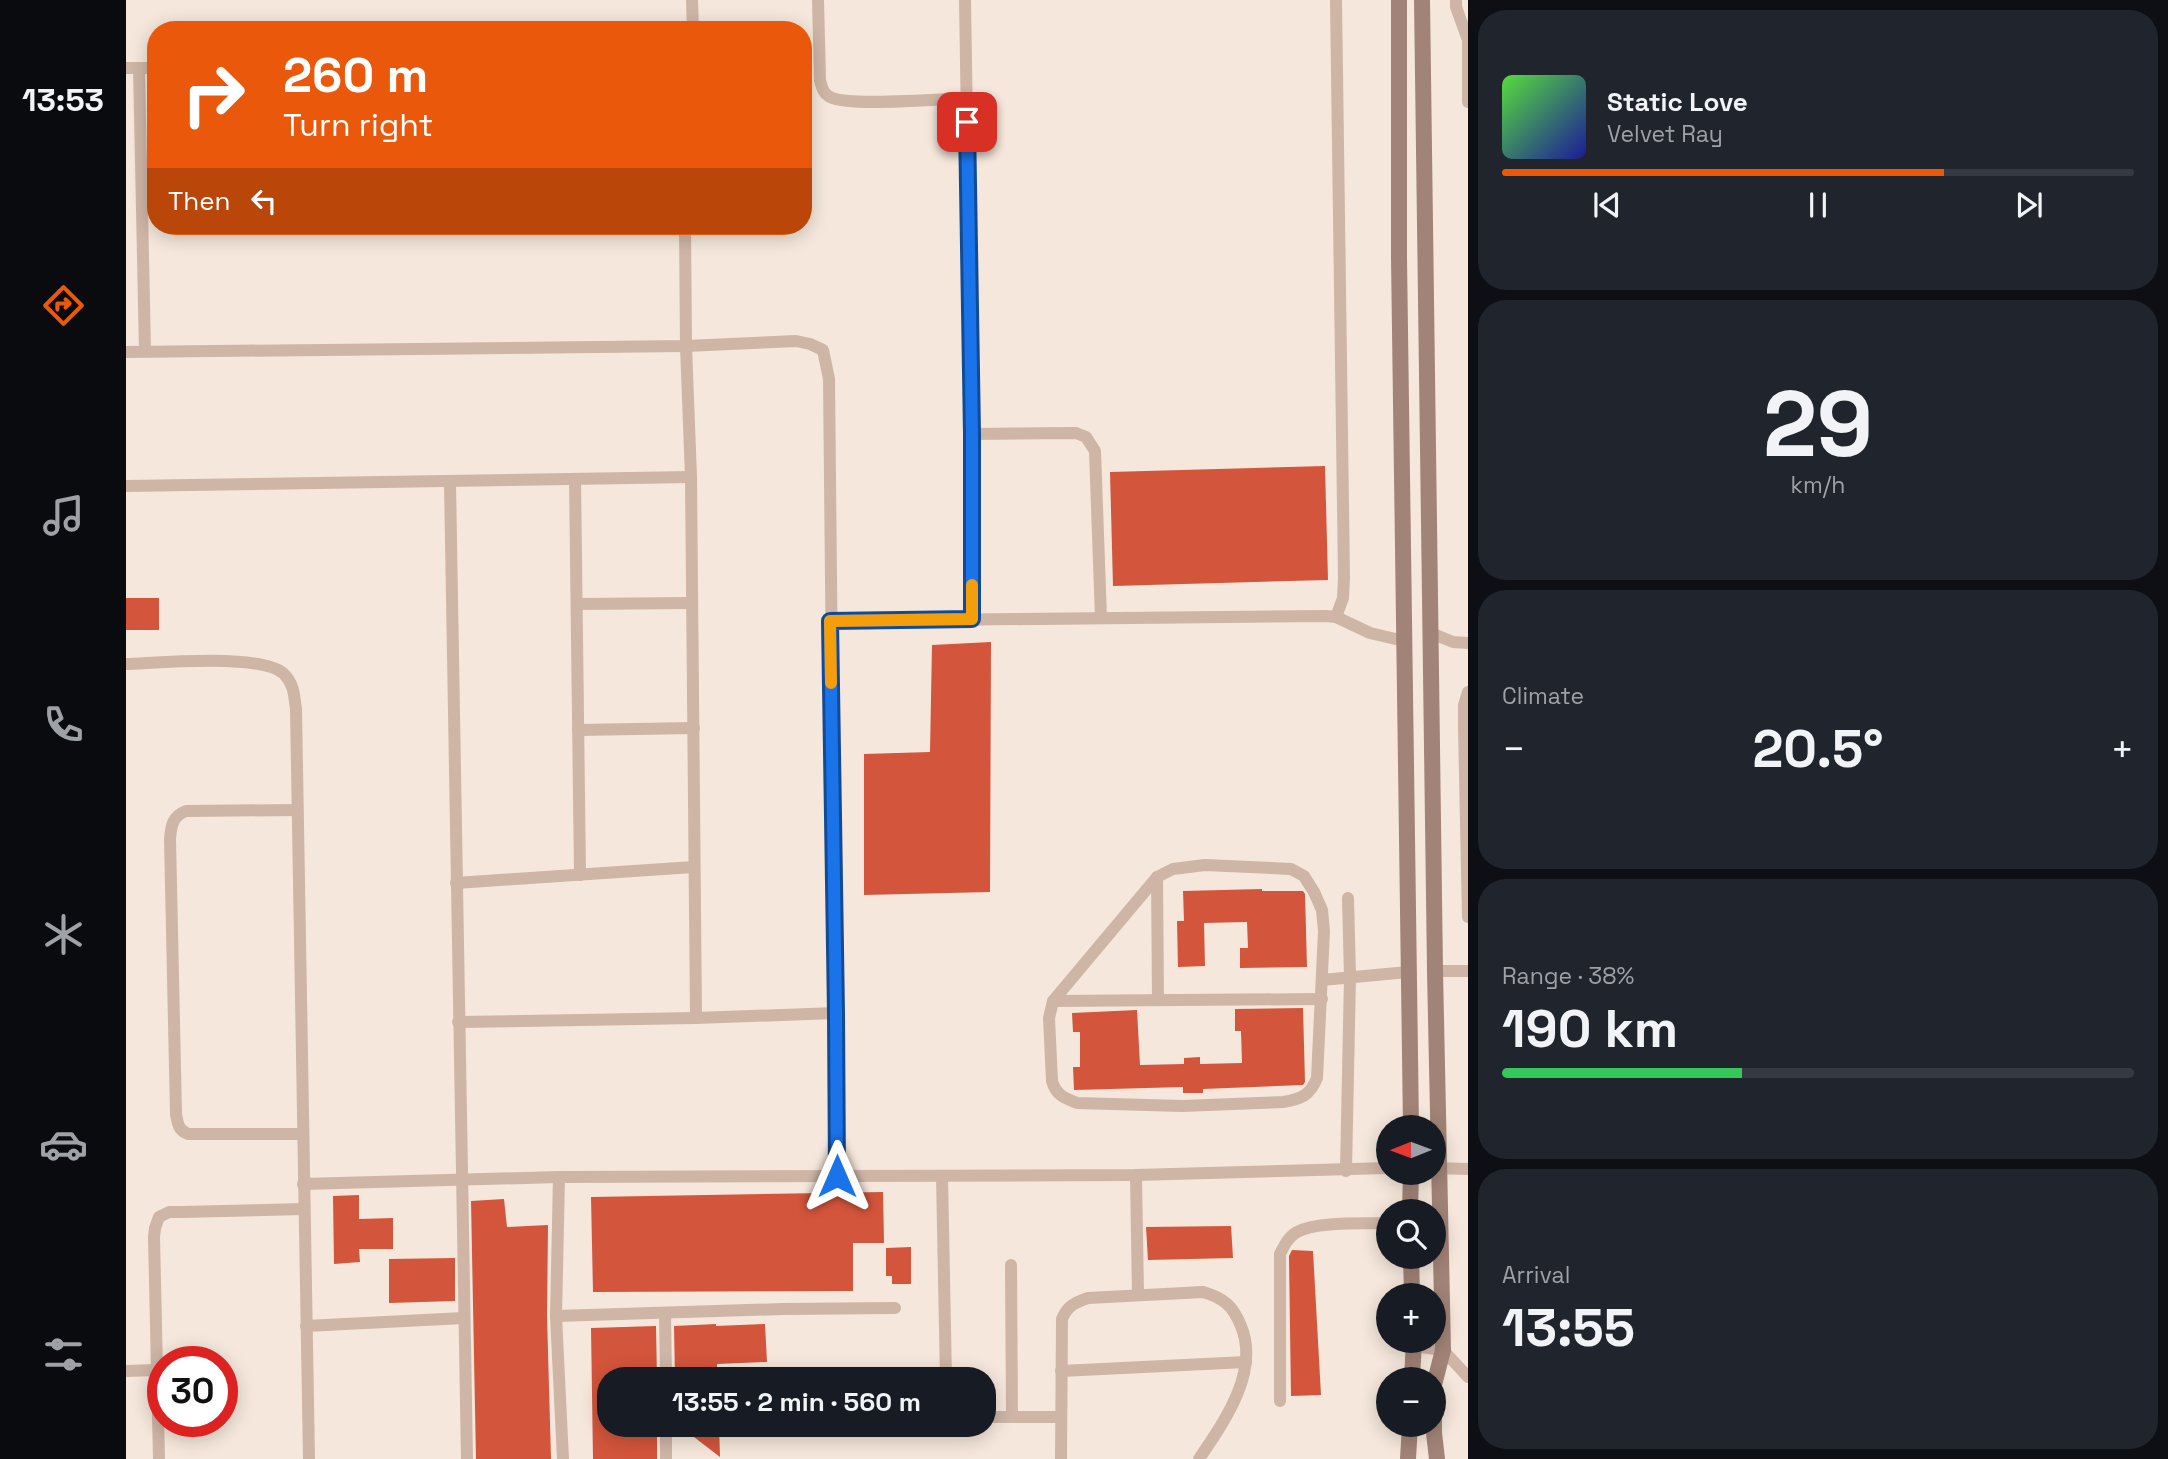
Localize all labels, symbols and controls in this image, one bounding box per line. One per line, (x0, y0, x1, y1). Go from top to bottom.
text: 260 m (283, 44, 428, 106)
icon: right (168, 49, 259, 140)
text: 13:53 (22, 80, 104, 120)
text: Static Love (1607, 85, 1748, 119)
pin (937, 92, 997, 152)
icon: arrive (948, 103, 986, 141)
text: Turn right (283, 105, 433, 145)
text: Velvet Ray (1607, 119, 1723, 149)
icon: left (245, 182, 283, 220)
text: Then (168, 184, 231, 218)
icon: previous (1588, 186, 1626, 224)
icon: pause (1799, 186, 1837, 224)
icon: next (2010, 186, 2048, 224)
icon: directions (39, 281, 88, 330)
text: 29 (1763, 366, 1873, 483)
text: km/h (1791, 470, 1845, 500)
icon: music (39, 491, 88, 540)
text: Climate (1502, 681, 1584, 711)
icon: phone (39, 700, 88, 749)
text: 20.5° (1752, 716, 1884, 782)
text: − (1502, 725, 1526, 773)
text: + (2110, 725, 2134, 773)
icon: climate (39, 910, 88, 959)
text: Range · 38% (1502, 961, 1634, 991)
text: 190 km (1502, 996, 1678, 1062)
north arrow (1376, 1115, 1446, 1185)
map controls (1376, 1115, 1446, 1437)
icon: car (39, 1120, 88, 1169)
position arrow (800, 1139, 874, 1213)
button: search (1376, 1199, 1446, 1269)
text: Arrival (1502, 1260, 1570, 1290)
button: + (1376, 1283, 1446, 1353)
text: 13:55 (1502, 1295, 1635, 1361)
icon: filters (39, 1330, 88, 1379)
speed limit sign: 30 (147, 1346, 238, 1437)
button: − (1376, 1367, 1446, 1437)
text: 13:55 · 2 min · 560 m (672, 1385, 921, 1419)

